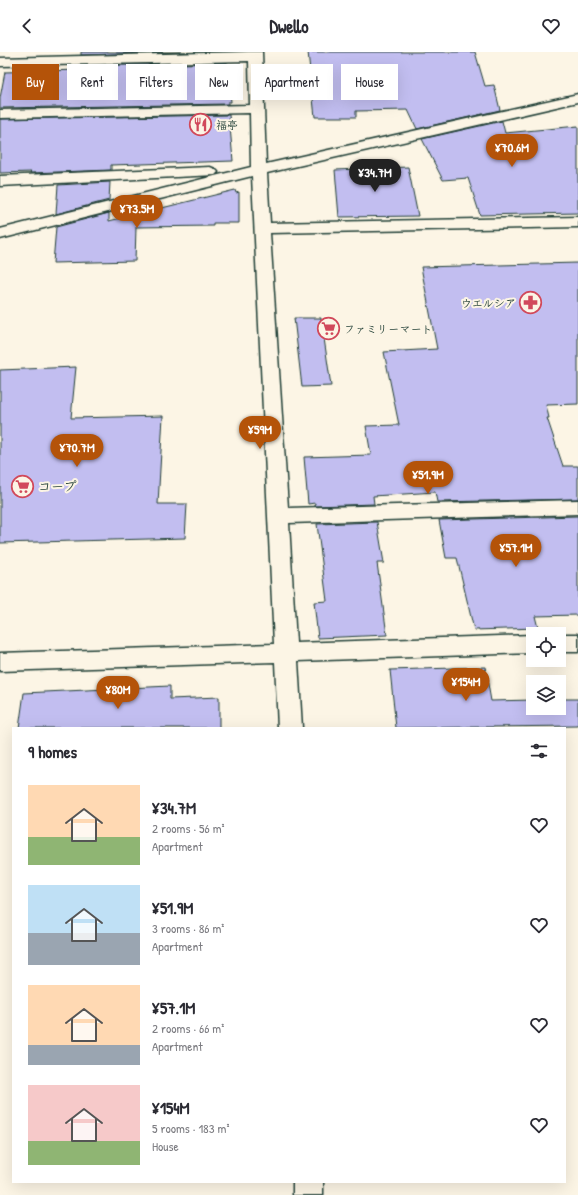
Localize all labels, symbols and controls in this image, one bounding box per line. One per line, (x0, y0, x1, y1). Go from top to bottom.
text: Dwello (269, 14, 309, 39)
icon: back (16, 15, 38, 37)
icon: heart (540, 15, 562, 37)
chip: Buy (12, 64, 59, 100)
chip: Rent (67, 64, 118, 100)
chip: Filters (126, 64, 187, 100)
chip: New (195, 64, 243, 100)
chip: Apartment (251, 64, 333, 100)
chip: House (341, 64, 398, 100)
restaurant icon: 福亭 (187, 112, 213, 138)
place label: 福亭 (216, 118, 238, 132)
pin: ¥70.6M (479, 134, 545, 168)
text: ¥70.6M (495, 138, 529, 156)
pin: ¥34.7M (342, 159, 408, 193)
text: ¥34.7M (358, 163, 392, 181)
pin: ¥73.5M (104, 195, 170, 229)
text: ¥73.5M (120, 199, 154, 217)
pharmacy icon: ウエルシア (518, 290, 544, 316)
place label: ウエルシア (461, 296, 516, 310)
supermarket icon: ファミリーマート (316, 316, 342, 342)
place label: ファミリーマート (344, 322, 432, 336)
pin: ¥59M (236, 416, 284, 450)
text: ¥59M (248, 420, 272, 438)
pin: ¥70.7M (44, 434, 110, 468)
text: ¥70.7M (59, 438, 95, 456)
pin: ¥51.9M (395, 461, 461, 495)
text: ¥51.9M (412, 465, 444, 483)
supermarket icon: コープ (9, 473, 35, 499)
place label: コープ (38, 477, 76, 495)
pin: ¥57.1M (483, 534, 549, 568)
text: ¥57.1M (499, 538, 533, 556)
map controls (526, 627, 566, 715)
button: locate (526, 627, 566, 667)
pin: ¥154M (438, 668, 494, 702)
text: ¥154M (452, 672, 480, 690)
button: layers (526, 675, 566, 715)
pin: ¥80M (94, 676, 142, 710)
text: ¥80M (105, 680, 131, 698)
text: 9 homes (28, 740, 77, 763)
icon: filters (528, 740, 550, 762)
text: ¥34.7M (152, 796, 196, 819)
icon: home (60, 801, 108, 849)
icon: heart (528, 814, 550, 836)
text: 2 rooms · 56 m² (152, 819, 225, 837)
text: Apartment (152, 837, 203, 855)
text: ¥51.9M (152, 896, 193, 919)
icon: home (60, 901, 108, 949)
icon: heart (528, 914, 550, 936)
text: 3 rooms · 86 m² (152, 919, 224, 937)
text: Apartment (152, 937, 203, 955)
text: ¥57.1M (152, 996, 195, 1019)
icon: home (60, 1001, 108, 1049)
icon: heart (528, 1014, 550, 1036)
text: 2 rooms · 66 m² (152, 1019, 224, 1037)
text: Apartment (152, 1037, 203, 1055)
text: ¥154M (152, 1096, 190, 1119)
icon: home (60, 1101, 108, 1149)
icon: heart (528, 1114, 550, 1136)
text: 5 rooms · 183 m² (152, 1119, 229, 1137)
text: House (152, 1137, 179, 1155)

